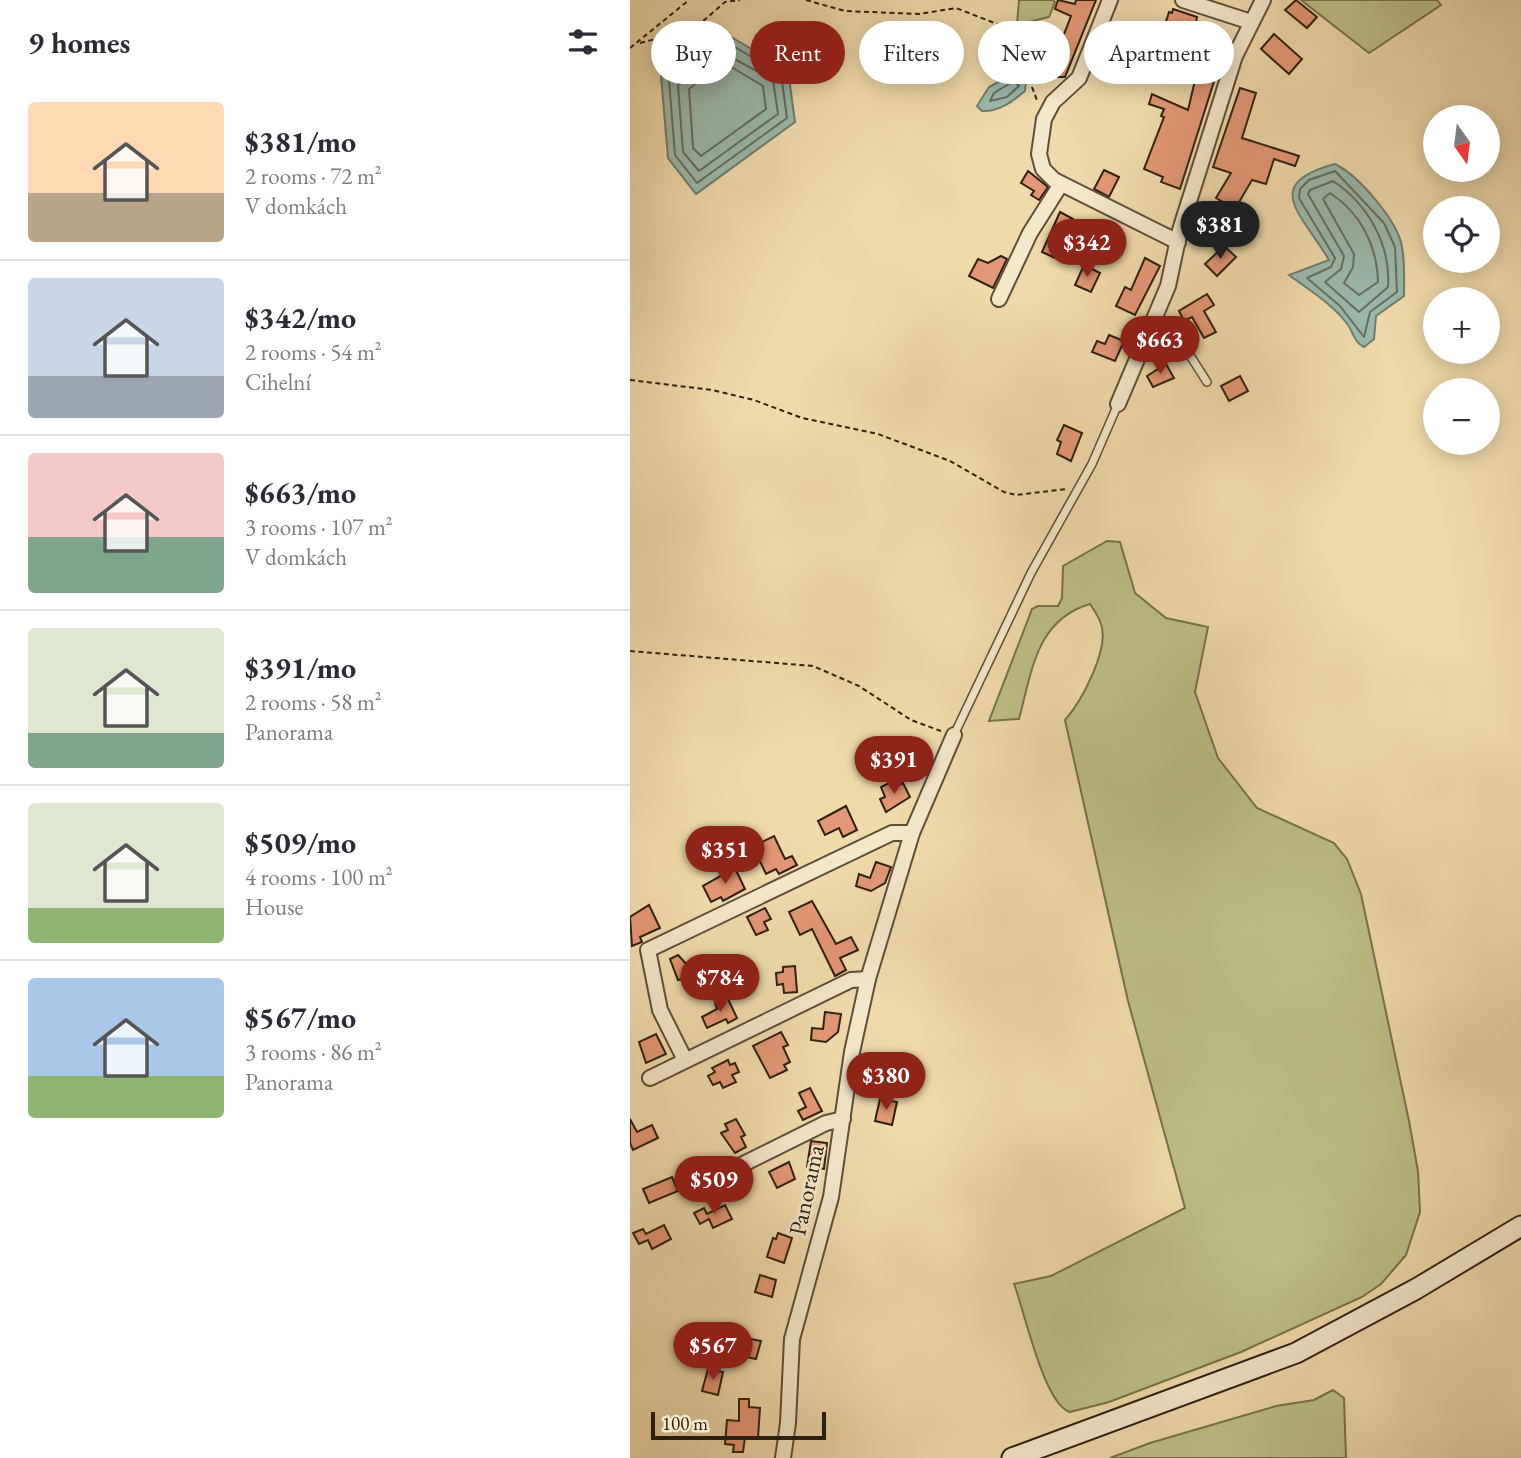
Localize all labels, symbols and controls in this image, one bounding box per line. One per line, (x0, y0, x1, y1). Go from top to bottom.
chip: Buy (651, 21, 736, 84)
chip: Rent (750, 21, 845, 84)
chip: Filters (859, 21, 964, 84)
chip: New (978, 21, 1070, 84)
chip: Apartment (1084, 21, 1234, 84)
text: 9 homes (28, 23, 130, 62)
icon: filters (564, 23, 602, 61)
north arrow (1423, 105, 1500, 182)
map controls (1423, 105, 1500, 455)
text: $381/mo (245, 122, 356, 161)
icon: home (84, 130, 168, 214)
text: 2 rooms · 72 m² (245, 161, 382, 191)
text: V domkách (245, 191, 347, 221)
button: locate (1423, 196, 1500, 273)
pin: $381 (1179, 202, 1261, 261)
text: $381 (1196, 209, 1244, 239)
pin: $342 (1046, 219, 1128, 279)
text: $342 (1063, 227, 1111, 257)
button: + (1423, 287, 1500, 364)
text: $342/mo (245, 298, 356, 337)
icon: home (84, 306, 168, 390)
pin: $663 (1119, 316, 1201, 376)
text: $663 (1136, 324, 1184, 354)
text: 2 rooms · 54 m² (245, 337, 382, 367)
text: Cihelní (245, 367, 311, 397)
button: − (1423, 378, 1500, 455)
text: $663/mo (245, 473, 356, 512)
icon: home (84, 481, 168, 565)
text: 3 rooms · 107 m² (245, 512, 393, 542)
text: V domkách (245, 542, 347, 572)
text: $391/mo (245, 648, 356, 687)
icon: home (84, 656, 168, 740)
text: 2 rooms · 58 m² (245, 687, 382, 717)
text: Panorama (245, 717, 333, 747)
pin: $391 (853, 736, 935, 796)
text: $391 (870, 744, 918, 774)
text: $509/mo (245, 823, 356, 862)
pin: $351 (684, 826, 766, 886)
icon: home (84, 831, 168, 915)
text: $351 (701, 834, 749, 864)
text: 4 rooms · 100 m² (245, 862, 393, 892)
text: House (245, 892, 304, 922)
pin: $784 (679, 954, 761, 1014)
text: $784 (696, 962, 744, 992)
text: $567/mo (245, 998, 356, 1037)
icon: home (84, 1006, 168, 1090)
text: 3 rooms · 86 m² (245, 1037, 382, 1067)
pin: $380 (845, 1052, 927, 1112)
text: $380 (862, 1060, 910, 1090)
text: Panorama (245, 1067, 333, 1097)
street label: Panorama (781, 1141, 831, 1238)
pin: $509 (673, 1156, 755, 1216)
text: $509 (690, 1164, 738, 1194)
pin: $567 (672, 1322, 754, 1382)
text: $567 (689, 1330, 737, 1360)
scale bar (651, 1409, 826, 1441)
text: 100 m (662, 1411, 708, 1436)

